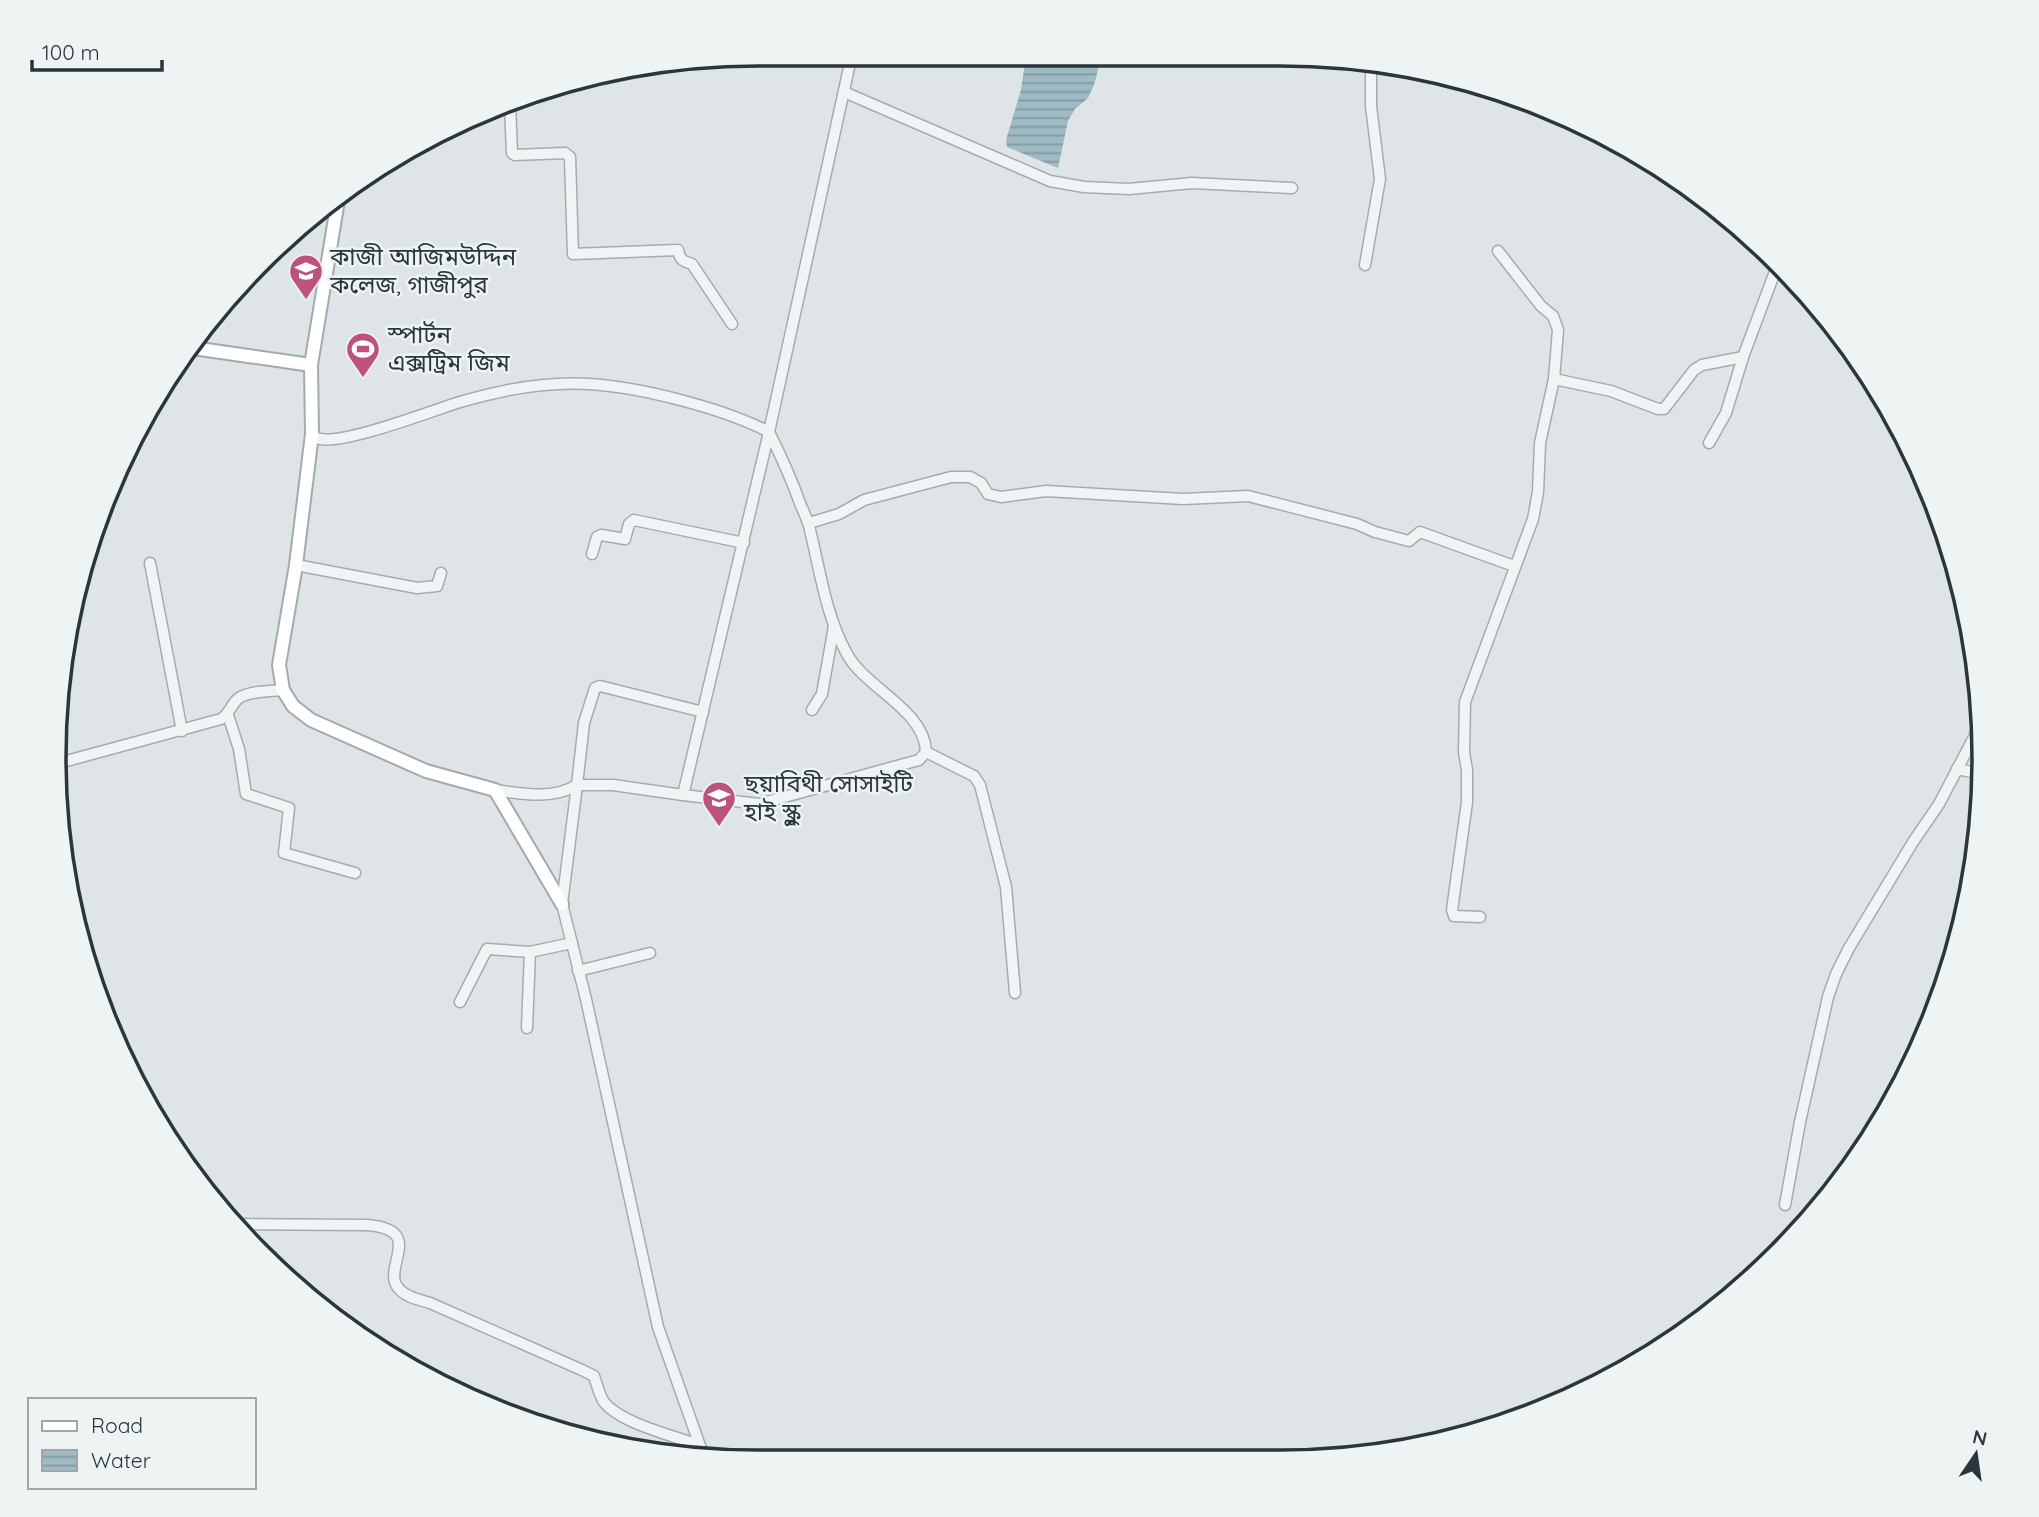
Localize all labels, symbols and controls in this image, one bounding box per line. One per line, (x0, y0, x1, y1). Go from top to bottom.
scale bar (32, 28, 161, 72)
text: 100 m (42, 39, 100, 65)
place label: কাজী আজিমউদ্দিন কলেজ, গাজীপুর (329, 241, 517, 299)
school or university icon: কাজী আজিমউদ্দিন কলেজ, গাজীপুর (287, 252, 325, 301)
place label: স্পার্টন এক্সট্রিম জিম (387, 319, 510, 377)
sports icon: স্পার্টন এক্সট্রিম জিম (344, 330, 382, 379)
place label: ছয়াবিথী সোসাইটি হাই স্কুল (743, 768, 914, 827)
school or university icon: ছয়াবিথী সোসাইটি হাই স্কুল (700, 779, 738, 828)
legend (28, 1398, 256, 1489)
text: Road (91, 1412, 143, 1438)
north arrow (1941, 1419, 2011, 1489)
text: N (1970, 1424, 1989, 1451)
text: Water (91, 1447, 151, 1473)

